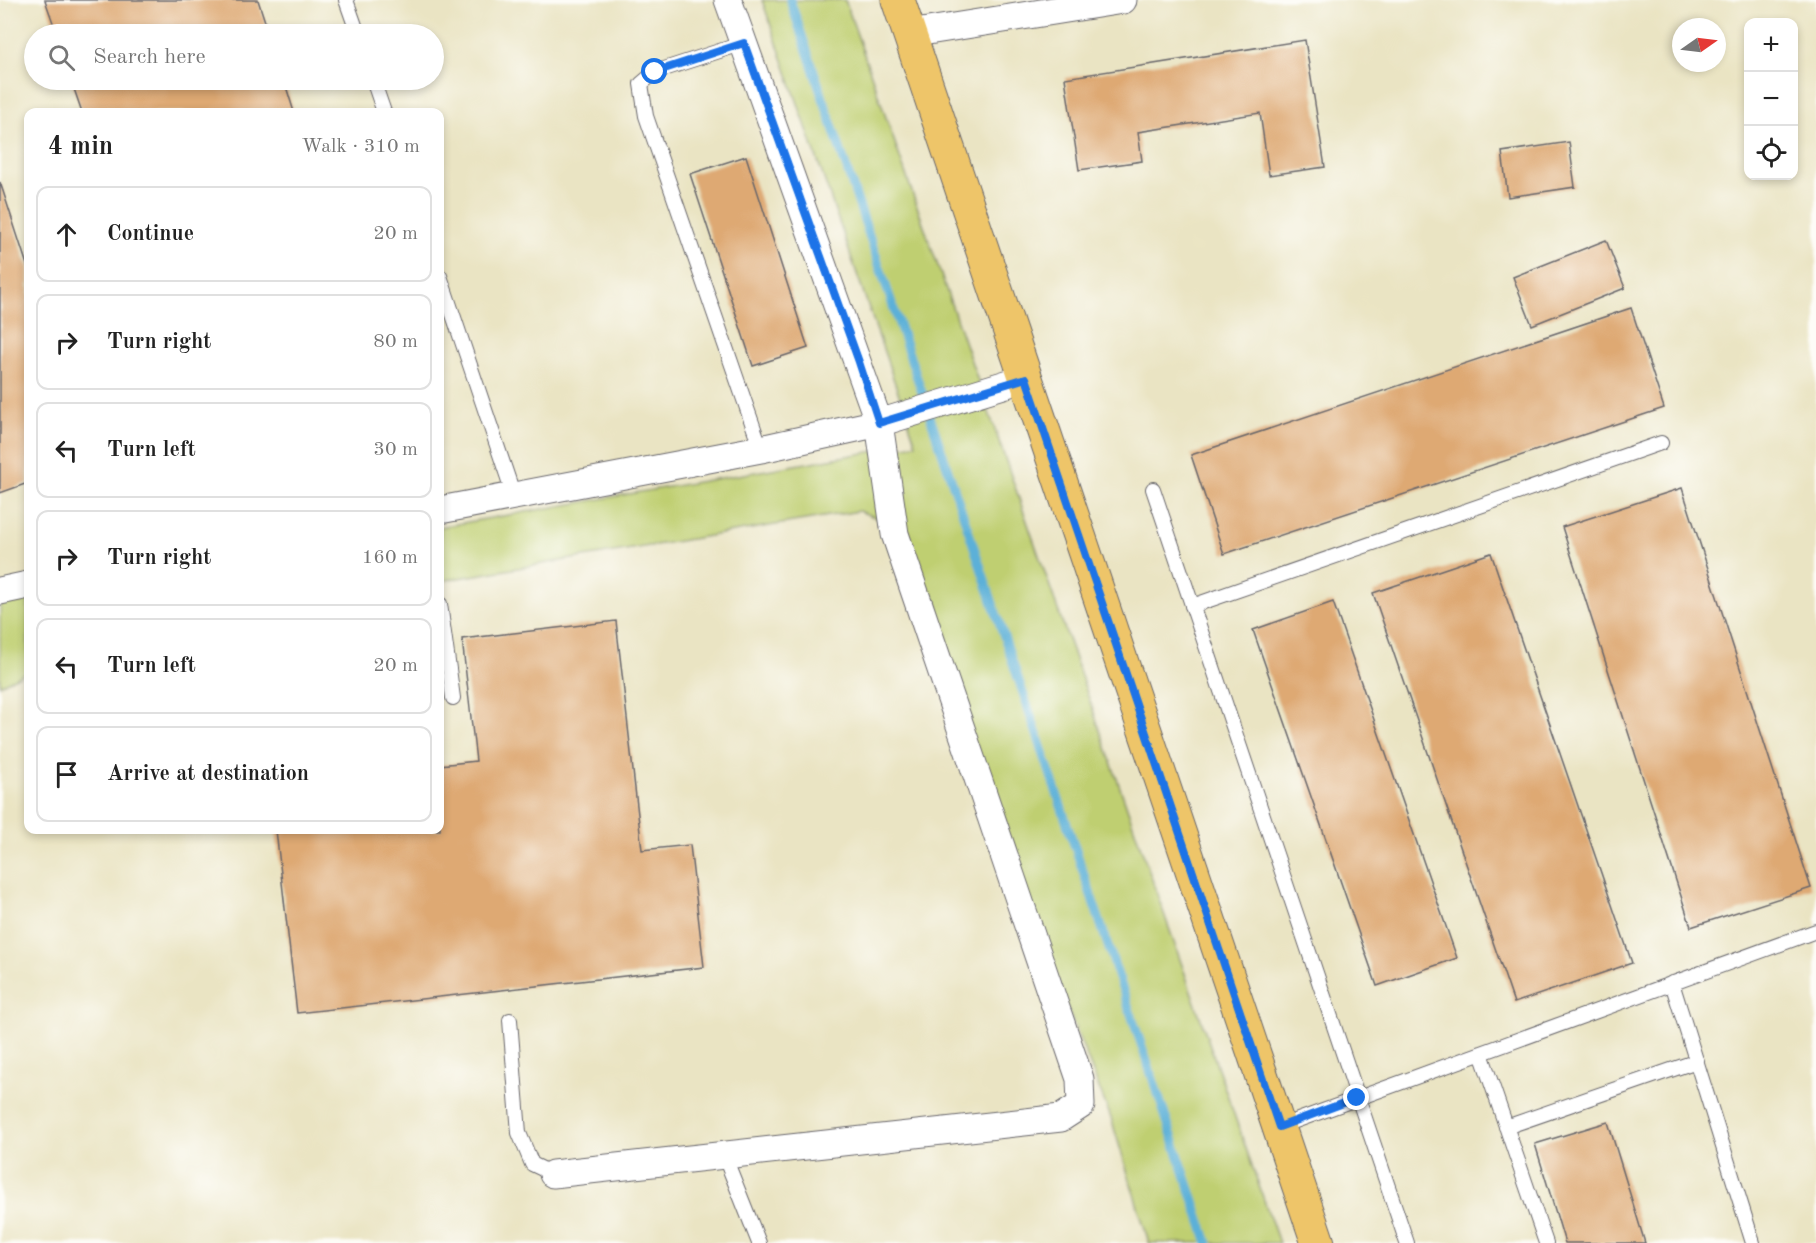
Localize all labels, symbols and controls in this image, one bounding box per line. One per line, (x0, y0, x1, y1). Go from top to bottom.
north arrow (1672, 18, 1726, 72)
map controls (1744, 18, 1798, 180)
button: + (1744, 18, 1798, 72)
search box (24, 24, 444, 90)
icon: search (45, 41, 78, 74)
text: Search here (93, 46, 206, 68)
route start (641, 58, 667, 84)
button: − (1744, 72, 1798, 126)
button: locate (1744, 126, 1798, 180)
text: 4 min (48, 134, 113, 160)
text: Walk · 310 m (301, 137, 420, 157)
icon: ahead (50, 218, 83, 251)
text: Continue (107, 223, 194, 245)
text: 20 m (373, 224, 418, 244)
icon: right (50, 326, 83, 359)
text: Turn right (107, 331, 211, 353)
text: 80 m (373, 332, 418, 352)
icon: left (50, 434, 83, 467)
text: Turn left (107, 439, 196, 461)
text: 30 m (373, 440, 418, 460)
icon: right (50, 542, 83, 575)
text: Turn right (107, 547, 211, 569)
text: 160 m (362, 548, 418, 568)
icon: left (50, 650, 83, 683)
text: Turn left (107, 655, 196, 677)
text: 20 m (373, 656, 418, 676)
icon: arrive (50, 758, 83, 791)
text: Arrive at destination (107, 763, 309, 785)
route end (1343, 1084, 1369, 1110)

